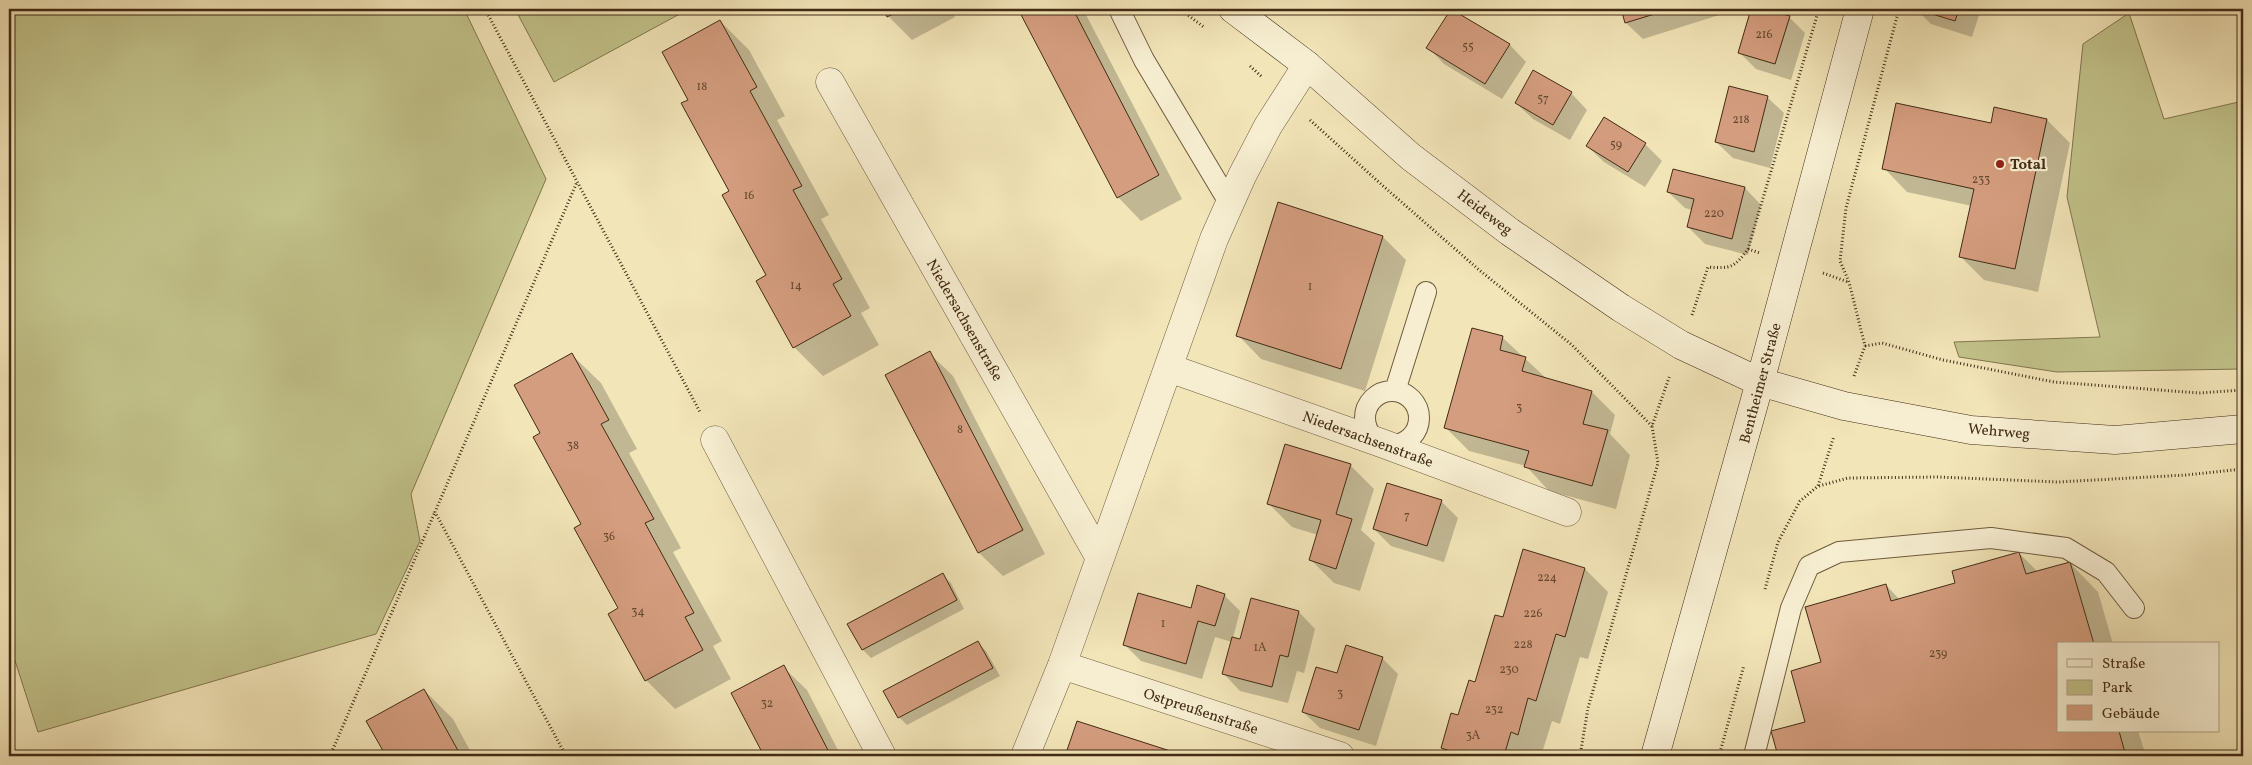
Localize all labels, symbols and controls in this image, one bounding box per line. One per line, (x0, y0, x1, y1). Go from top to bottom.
house number: 216 (1755, 27, 1773, 43)
house number: 55 (1462, 39, 1474, 55)
house number: 18 (697, 79, 707, 95)
house number: 57 (1537, 91, 1549, 107)
house number: 218 (1732, 112, 1750, 128)
house number: 59 (1610, 137, 1622, 153)
place label: Total (2010, 155, 2046, 176)
marker: Total (1994, 158, 2006, 170)
house number: 233 (1972, 172, 1990, 188)
street label: Heideweg (1452, 185, 1516, 241)
house number: 16 (744, 188, 754, 204)
house number: 220 (1704, 206, 1724, 222)
street label: Niedersachsenstraße (920, 256, 1007, 386)
house number: 14 (790, 278, 802, 294)
house number: 1 (1308, 279, 1312, 295)
street label: Bentheimer Straße (1735, 321, 1788, 446)
house number: 3 (1516, 400, 1522, 416)
street label: Niedersachsenstraße (1299, 407, 1436, 474)
street label: Wehrweg (1967, 419, 2031, 446)
house number: 8 (957, 422, 963, 438)
house number: 38 (567, 438, 579, 454)
house number: 7 (1404, 508, 1410, 524)
house number: 36 (603, 529, 615, 545)
house number: 224 (1537, 570, 1557, 586)
house number: 34 (631, 604, 645, 620)
house number: 226 (1524, 606, 1542, 622)
house number: 1 (1161, 616, 1165, 632)
house number: 228 (1514, 637, 1532, 653)
house number: 1A (1253, 640, 1267, 656)
legend (2057, 642, 2220, 732)
house number: 239 (1929, 646, 1947, 662)
text: Straße (2102, 654, 2145, 675)
house number: 230 (1499, 662, 1519, 678)
text: Park (2102, 678, 2133, 699)
street label: Ostpreußenstraße (1140, 684, 1261, 741)
house number: 3 (1337, 686, 1343, 702)
house number: 32 (761, 696, 773, 712)
house number: 232 (1485, 702, 1503, 718)
text: Gebäude (2102, 704, 2160, 725)
house number: 3A (1466, 728, 1481, 744)

